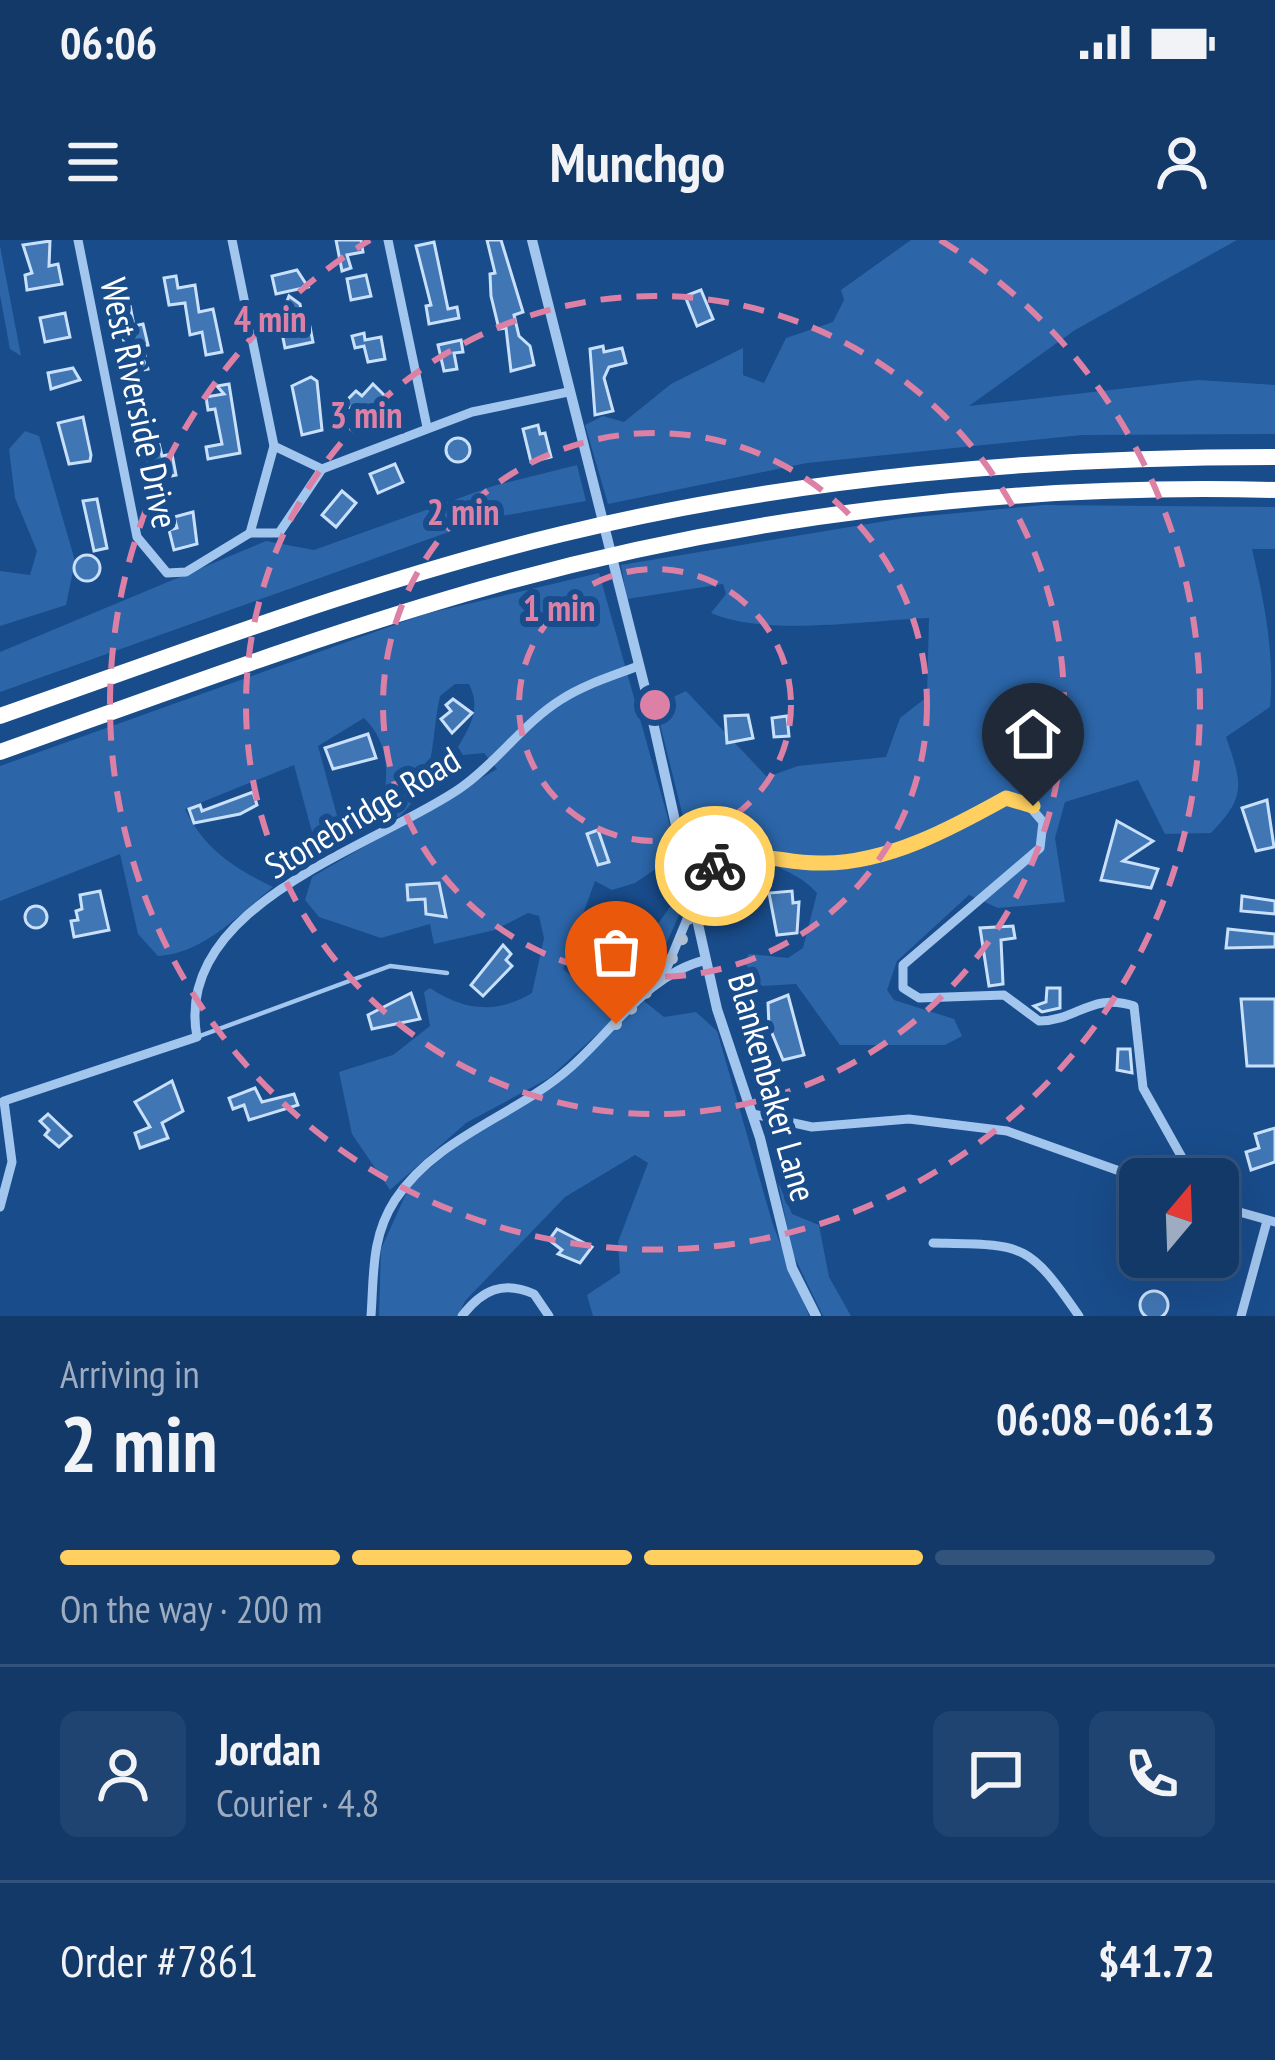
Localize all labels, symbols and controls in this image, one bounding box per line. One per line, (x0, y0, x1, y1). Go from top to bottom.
text: 06:06 (60, 13, 157, 71)
text: Munchgo (550, 127, 725, 197)
icon: menu (60, 129, 126, 195)
icon: person (1149, 129, 1215, 195)
street label: West Riverside Drive (91, 274, 189, 532)
text: 4 min (234, 295, 306, 342)
text: 3 min (330, 391, 402, 438)
text: 2 min (427, 488, 499, 535)
text: 1 min (523, 584, 595, 631)
pin (982, 683, 1084, 806)
centre of rings (634, 684, 676, 726)
icon: home (1000, 701, 1066, 767)
street label: Stonebridge Road (256, 735, 468, 889)
courier (655, 806, 775, 926)
icon: bike (682, 833, 748, 899)
pin (565, 901, 667, 1024)
icon: bag (583, 919, 649, 985)
street label: Blankenbaker Lane (718, 967, 828, 1207)
north arrow (1119, 1158, 1239, 1278)
map controls (1119, 1158, 1239, 1278)
text: Arriving in (60, 1348, 200, 1399)
text: 06:08–06:13 (996, 1389, 1215, 1447)
text: 2 min (60, 1393, 218, 1494)
text: On the way · 200 m (60, 1583, 322, 1634)
button: person (60, 1711, 186, 1837)
button: chat (933, 1711, 1059, 1837)
button: phone (1089, 1711, 1215, 1837)
text: Jordan (216, 1719, 321, 1777)
text: Courier · 4.8 (216, 1777, 379, 1828)
text: Order #7861 (60, 1931, 258, 1989)
text: $41.72 (1098, 1931, 1215, 1989)

